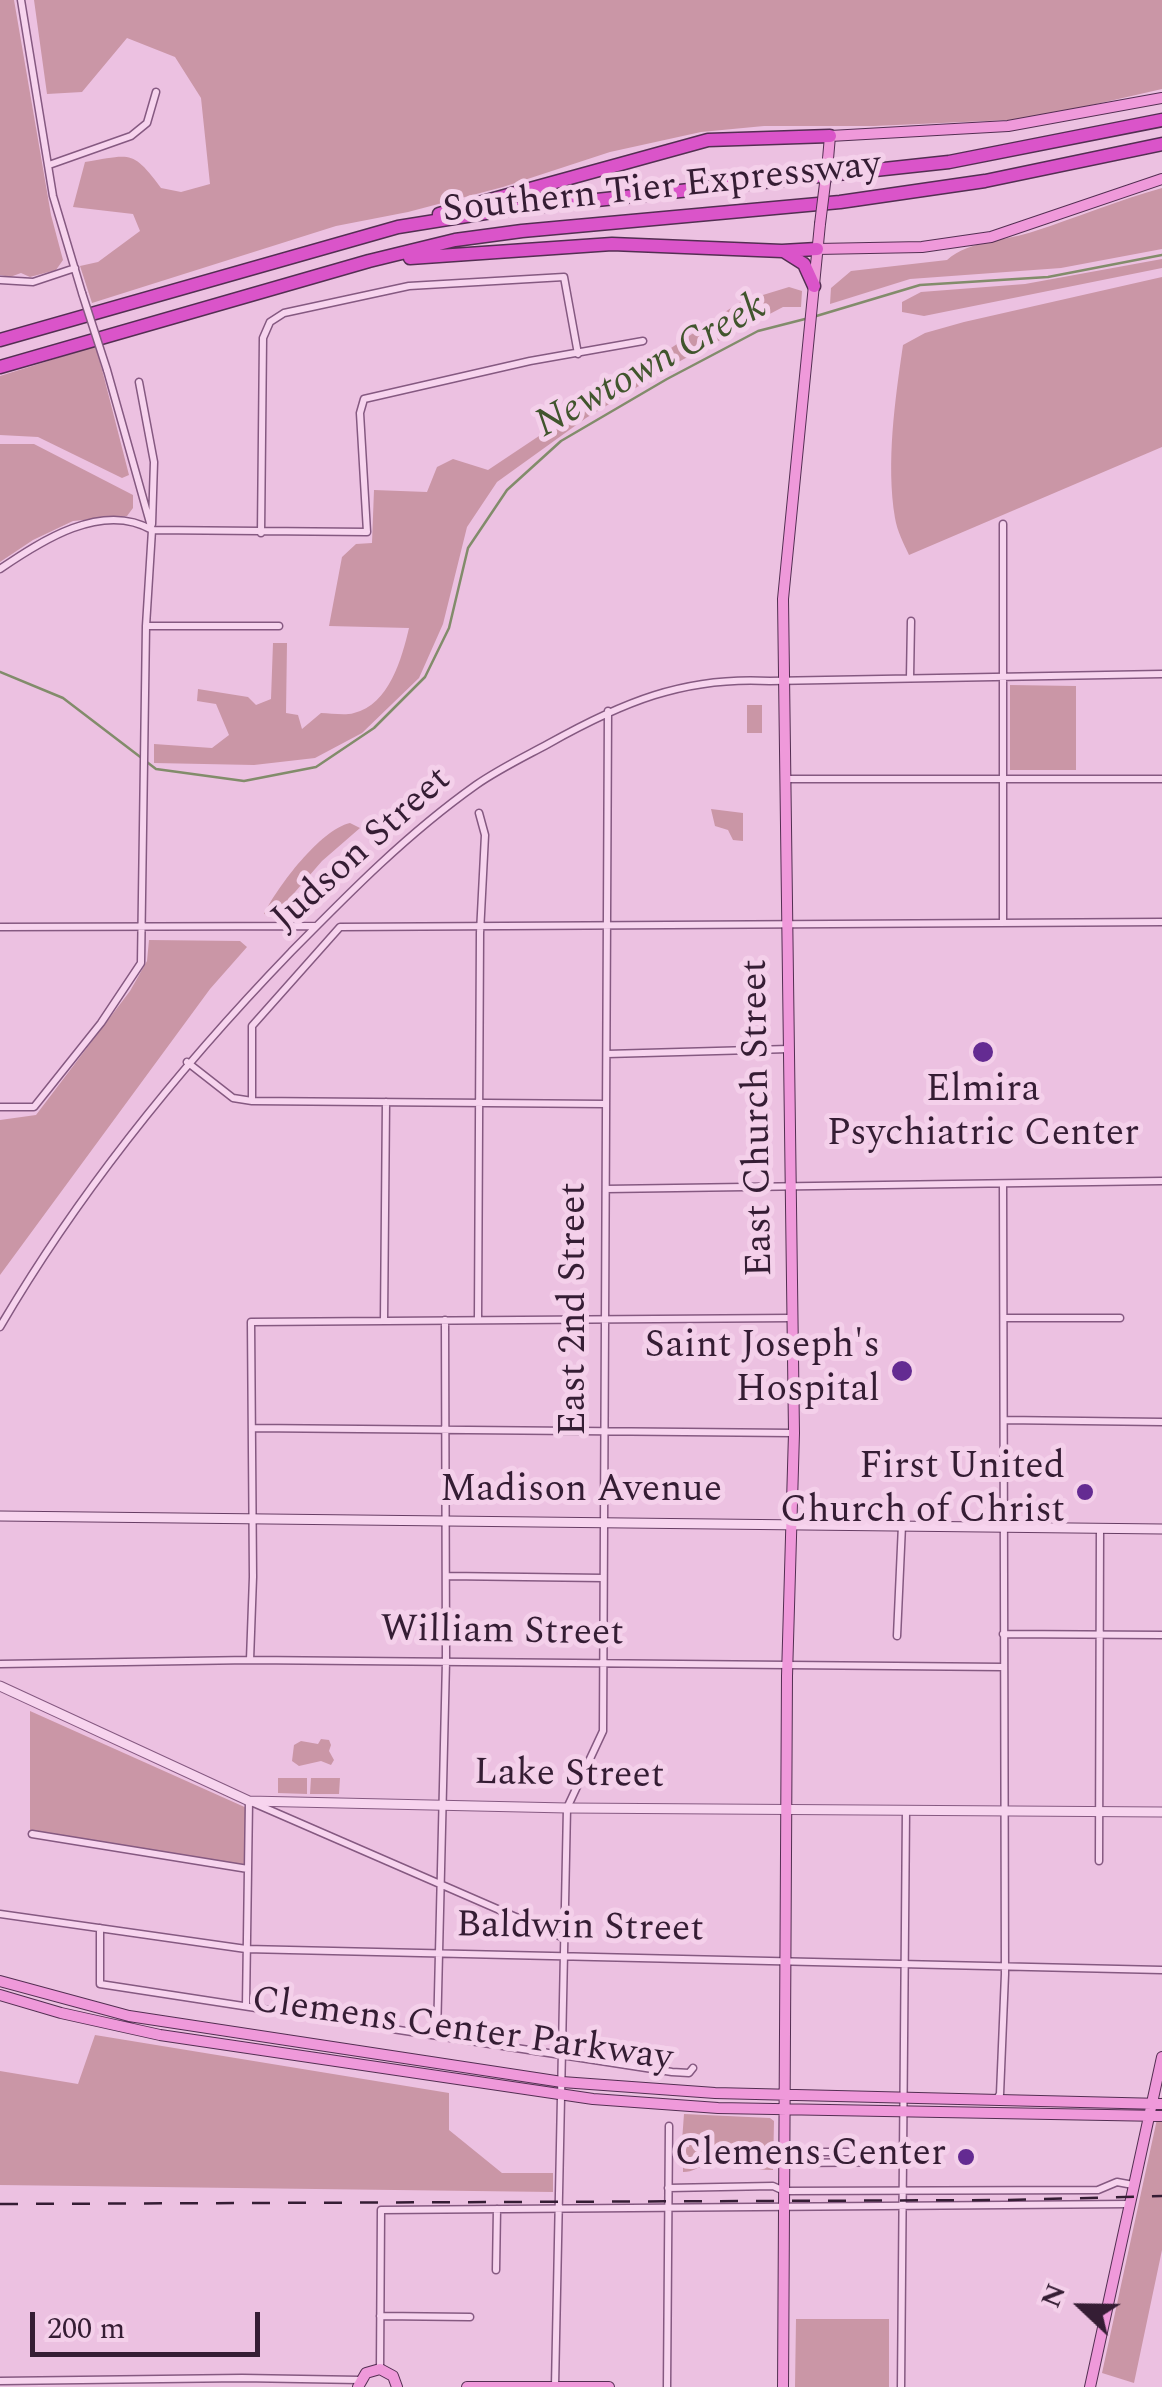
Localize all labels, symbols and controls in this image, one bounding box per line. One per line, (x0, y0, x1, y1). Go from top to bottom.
street label: Southern Tier Expressway (441, 144, 883, 236)
water label: Newtown Creek (528, 285, 776, 451)
street label: Judson Street (264, 759, 462, 943)
street label: East Church Street (734, 959, 786, 1277)
marker: Elmira Psychiatric Center (970, 1039, 996, 1065)
place label: Elmira Psychiatric Center (827, 1070, 1139, 1160)
street label: East 2nd Street (554, 1182, 600, 1436)
place label: Saint Joseph's Hospital (645, 1326, 880, 1416)
marker: Saint Joseph's Hospital (889, 1358, 915, 1384)
place label: First United Church of Christ (780, 1447, 1065, 1536)
street label: Madison Avenue (440, 1470, 722, 1516)
marker: First United Church of Christ (1074, 1481, 1096, 1503)
street label: William Street (380, 1609, 624, 1659)
street label: Lake Street (473, 1753, 665, 1801)
street label: Baldwin Street (456, 1905, 704, 1955)
street label: Clemens Center Parkway (249, 1980, 675, 2084)
place label: Clemens Center (675, 2134, 946, 2180)
marker: Clemens Center (955, 2146, 977, 2168)
north arrow (1032, 2257, 1132, 2357)
text: N (1030, 2277, 1078, 2314)
scale bar (35, 2292, 265, 2354)
text: 200 m (47, 2306, 125, 2352)

